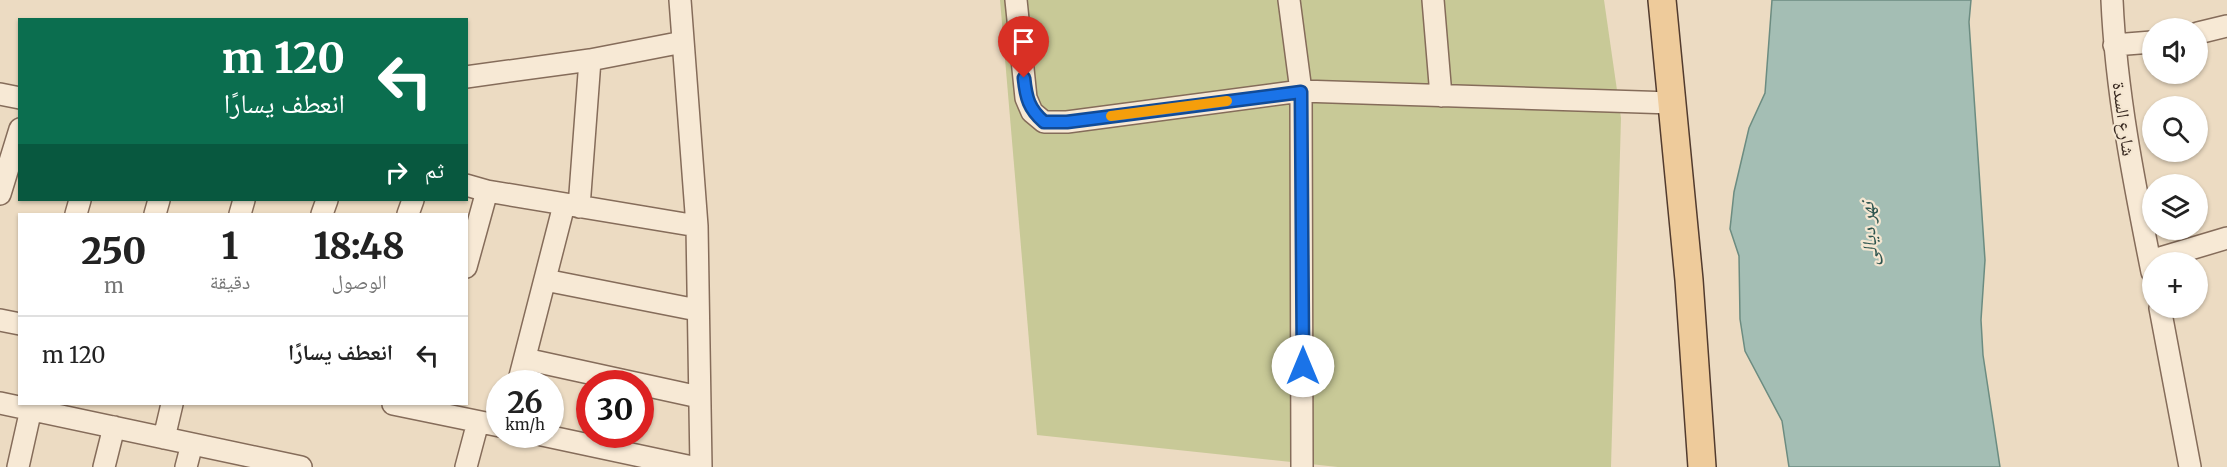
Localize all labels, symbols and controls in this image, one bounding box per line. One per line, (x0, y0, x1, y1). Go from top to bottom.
pin (998, 16, 1049, 78)
map controls (2142, 18, 2208, 318)
button: sound (2142, 18, 2208, 84)
icon: arrive (1007, 25, 1040, 58)
text: 120 m (222, 32, 345, 84)
icon: left (366, 42, 444, 120)
street label: شارع السدة (2107, 81, 2141, 157)
text: انعطف يسارًا (224, 86, 345, 120)
button: search (2142, 96, 2208, 162)
icon: right (380, 156, 413, 189)
text: ثم (425, 156, 444, 184)
button: layers (2142, 174, 2208, 240)
water label: نهر ديالى (1853, 198, 1884, 267)
text: 1 (222, 224, 238, 269)
text: 18:48 (314, 224, 405, 269)
text: 250 (81, 229, 146, 274)
button: + (2142, 252, 2208, 318)
text: دقيقة (210, 269, 250, 294)
text: الوصول (331, 269, 387, 294)
text: m (104, 273, 124, 298)
position arrow (1271, 334, 1335, 398)
text: انعطف يسارًا (288, 338, 393, 366)
icon: left (411, 339, 444, 372)
text: 120 m (42, 341, 106, 369)
speed limit sign: 30 (576, 370, 654, 448)
text: 26 (507, 383, 543, 421)
text: km/h (505, 415, 545, 434)

